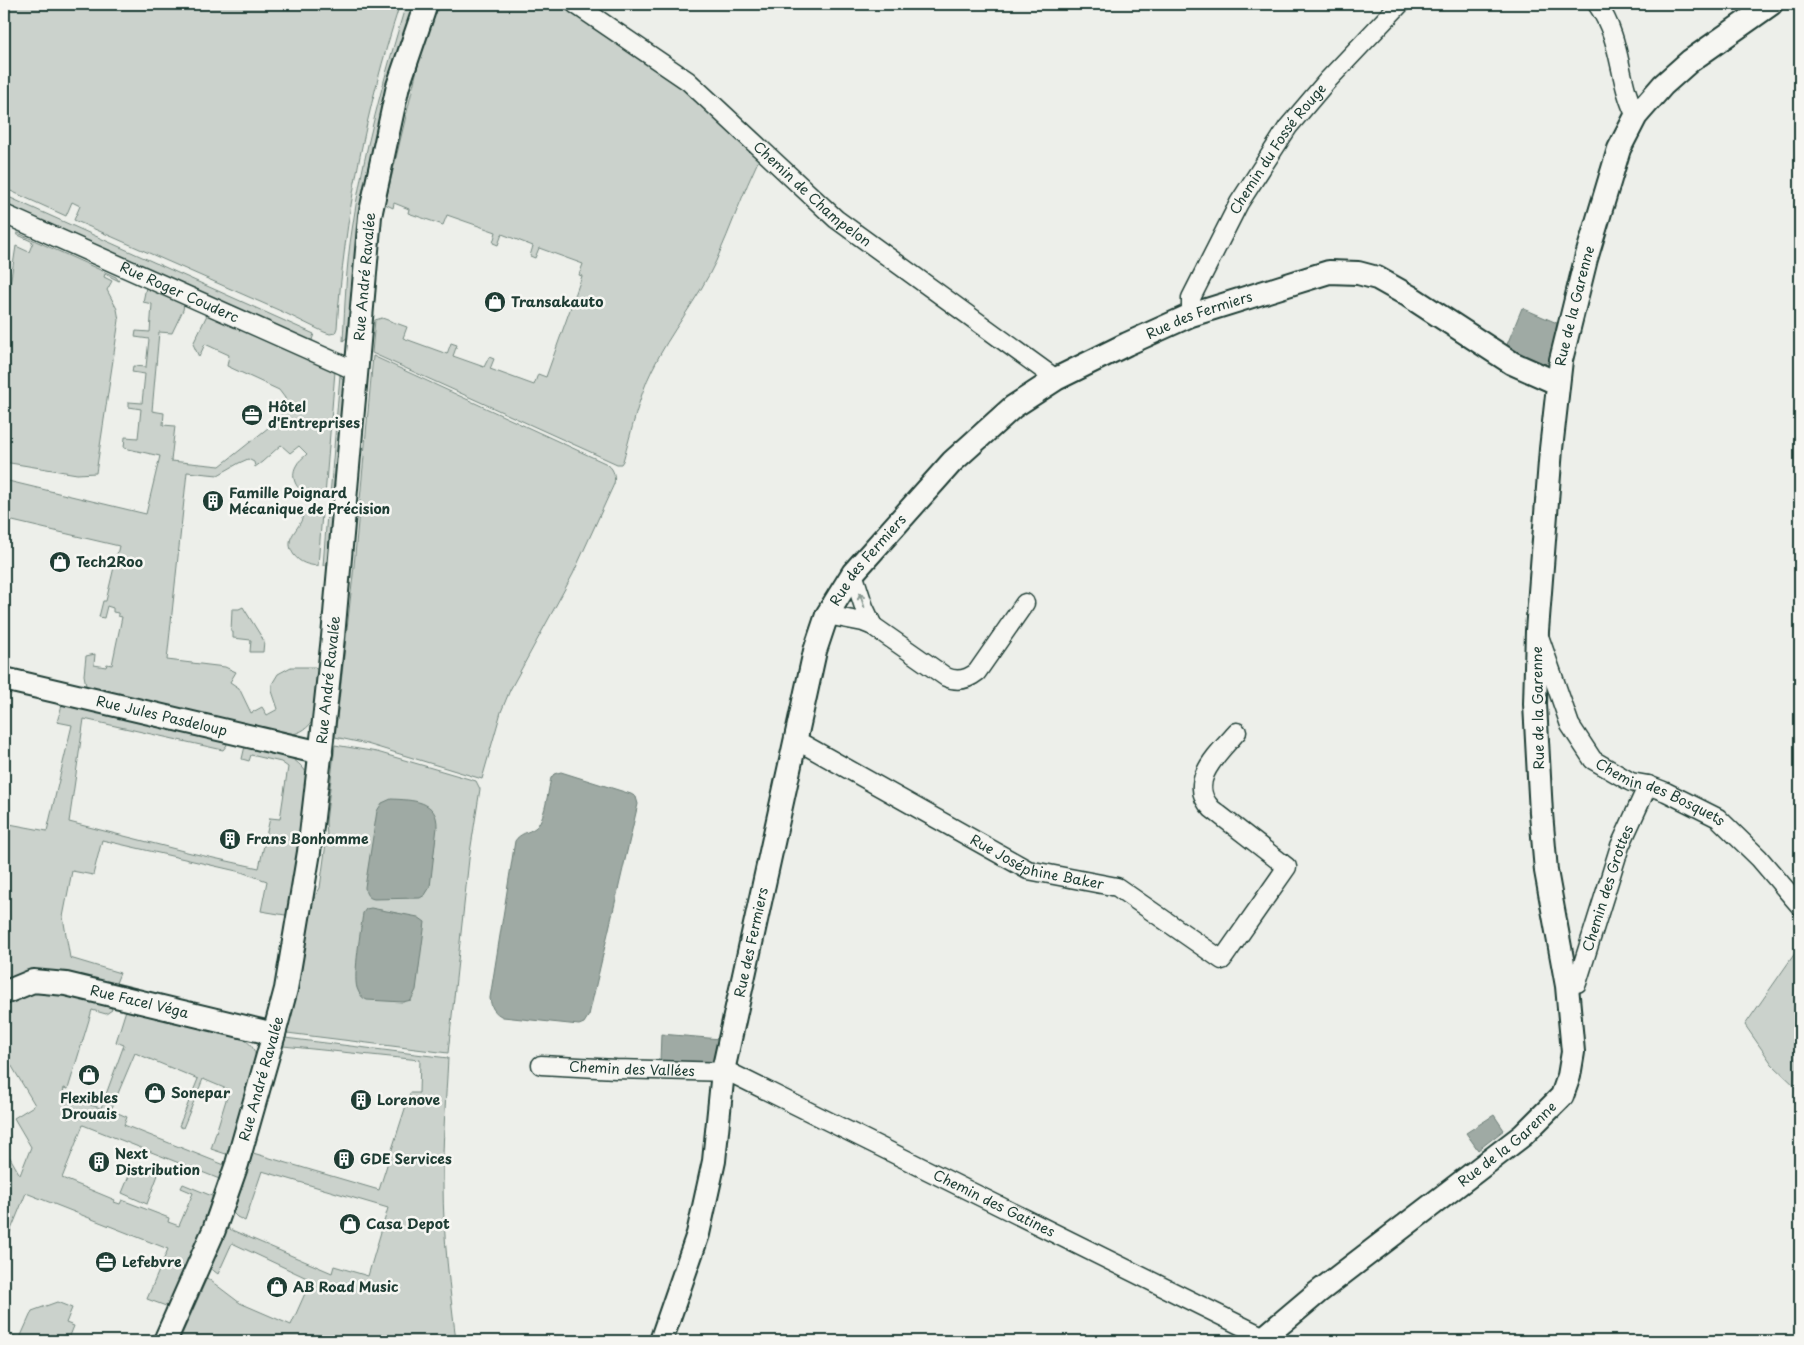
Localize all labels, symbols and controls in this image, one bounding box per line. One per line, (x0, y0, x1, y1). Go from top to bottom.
street label: Chemin du Fossé Rouge (1224, 79, 1331, 218)
street label: Chemin de Champelon (749, 136, 876, 252)
street label: Rue André Ravalée (348, 211, 380, 342)
street label: Rue de la Garenne (1549, 243, 1599, 367)
street label: Rue Roger Couderc (117, 256, 242, 327)
street label: Rue des Fermiers (1142, 286, 1255, 344)
shop icon: Transakauto (483, 290, 507, 314)
place label: Transakauto (511, 291, 603, 312)
place label: Hôtel d'Entreprises (268, 396, 360, 433)
office icon: Hôtel d'Entreprises (240, 403, 264, 427)
place label: Famille Poignard Mécanique de Précision (229, 482, 390, 519)
building icon: Famille Poignard Mécanique de Précision (201, 489, 225, 513)
street label: Rue des Fermiers (824, 509, 911, 610)
shop icon: Tech2Roo (48, 550, 72, 574)
place label: Tech2Roo (76, 551, 143, 572)
one-way arrow (857, 593, 866, 608)
street label: Rue André Ravalée (310, 615, 345, 745)
street label: Rue de la Garenne (1526, 646, 1549, 770)
street label: Rue Jules Pasdeloup (94, 690, 230, 741)
street label: Chemin des Bosquets (1592, 753, 1731, 830)
street label: Chemin des Grottes (1577, 821, 1638, 954)
building icon: Frans Bonhomme (218, 827, 242, 851)
place label: Frans Bonhomme (246, 828, 369, 849)
street label: Rue Joséphine Baker (967, 829, 1106, 894)
street label: Rue des Fermiers (728, 885, 773, 999)
street label: Rue Facel Véga (88, 979, 191, 1023)
street label: Rue André Ravalée (233, 1014, 288, 1143)
street label: Chemin des Vallées (568, 1056, 695, 1081)
shop icon: Flexibles Drouais (77, 1063, 101, 1087)
shop icon: Sonepar (143, 1081, 167, 1105)
place label: Sonepar (171, 1082, 231, 1103)
place label: Flexibles Drouais (60, 1087, 118, 1124)
building icon: Lorenove (349, 1088, 373, 1112)
place label: Lorenove (377, 1089, 441, 1110)
street label: Rue de la Garenne (1453, 1096, 1561, 1191)
place label: Next Distribution (115, 1143, 200, 1180)
building icon: GDE Services (332, 1147, 356, 1171)
place label: GDE Services (360, 1148, 452, 1169)
building icon: Next Distribution (87, 1150, 111, 1174)
street label: Chemin des Gatines (930, 1164, 1059, 1242)
shop icon: Casa Depot (338, 1212, 362, 1236)
place label: Casa Depot (366, 1213, 450, 1234)
office icon: Lefebvre (94, 1250, 118, 1274)
place label: Lefebvre (122, 1251, 182, 1272)
shop icon: AB Road Music (265, 1275, 289, 1299)
place label: AB Road Music (293, 1276, 399, 1297)

